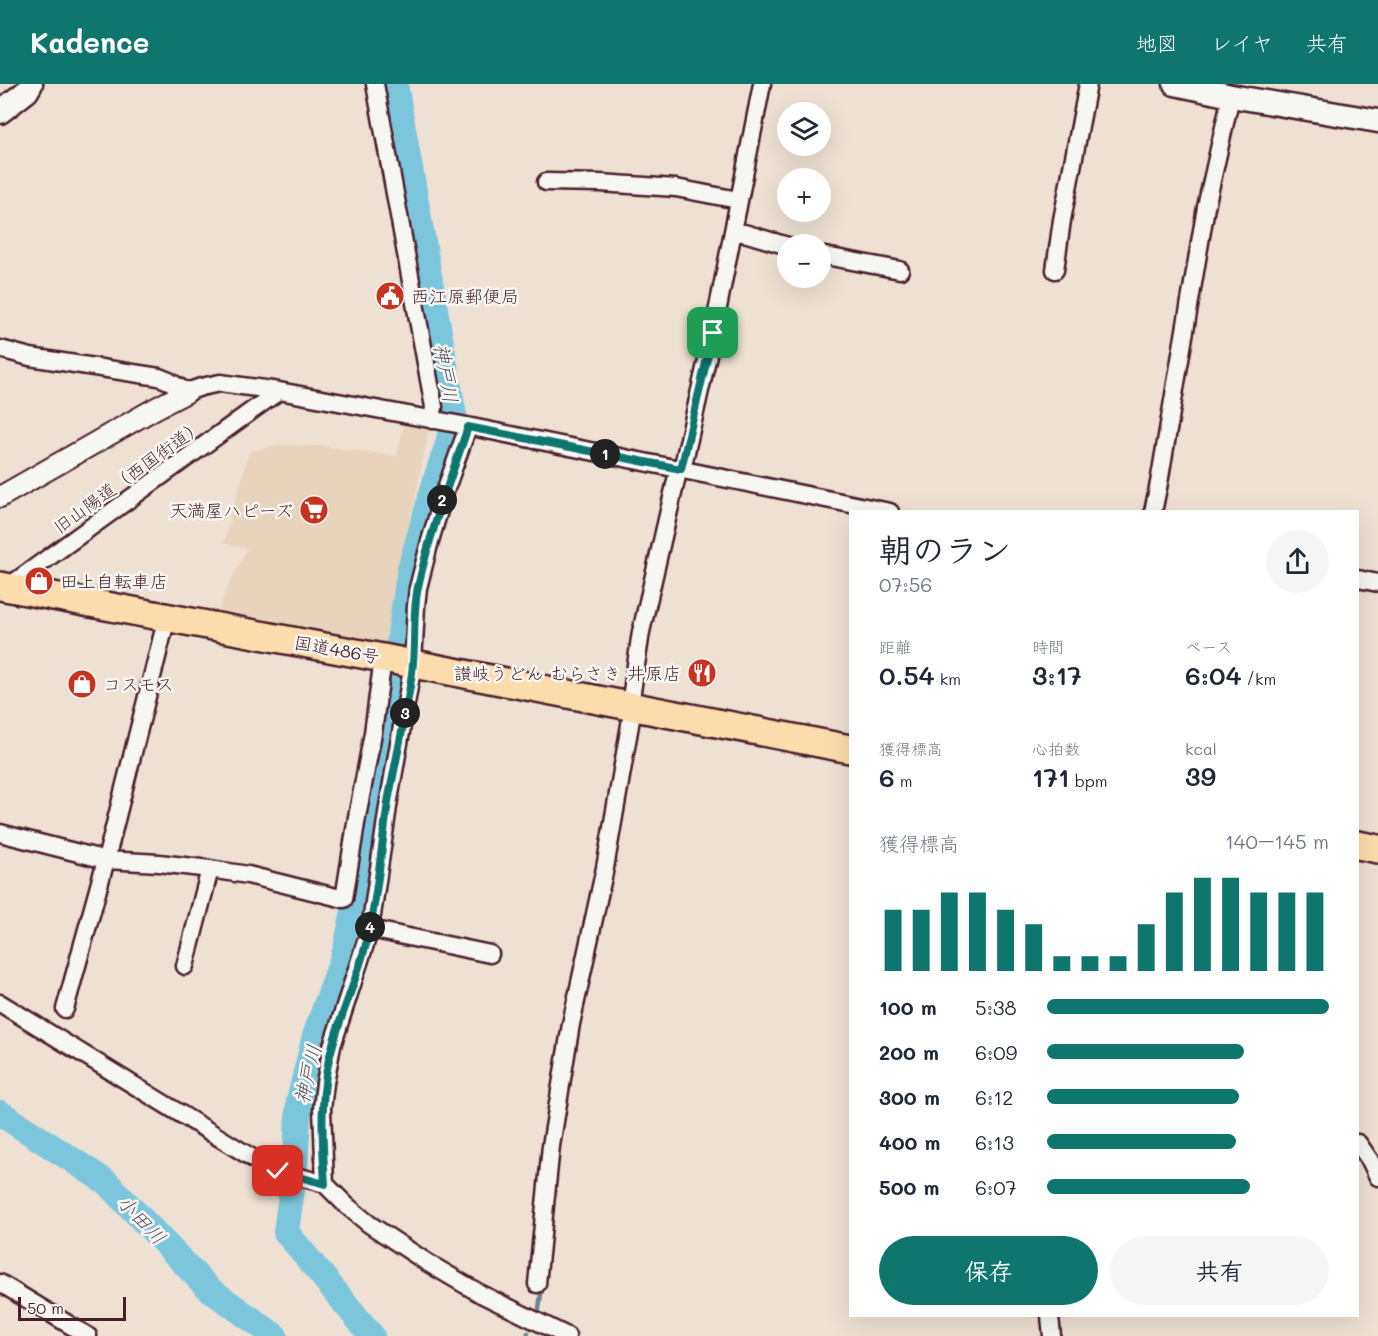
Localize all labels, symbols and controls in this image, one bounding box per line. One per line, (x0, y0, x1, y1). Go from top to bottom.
text: Kadence (30, 24, 150, 60)
text: 地図 (1136, 29, 1178, 56)
text: レイヤ (1211, 29, 1273, 56)
text: 共有 (1306, 29, 1348, 56)
map controls (777, 102, 831, 288)
button: layers (777, 102, 831, 156)
button: + (777, 168, 831, 222)
button: − (777, 234, 831, 288)
public building icon: 西江原郵便局 (374, 280, 406, 312)
place label: 西江原郵便局 (411, 284, 519, 308)
pin (687, 307, 738, 358)
icon: arrive (696, 316, 729, 349)
water label: 神戸川 (429, 341, 465, 405)
street label: 旧山陽道（西国街道） (48, 413, 208, 539)
pin: 1 (590, 439, 620, 469)
text: 1 (601, 443, 609, 464)
pin: 2 (427, 485, 457, 515)
text: 2 (438, 489, 446, 510)
supermarket icon: 天満屋ハピーズ (298, 494, 330, 526)
place label: 天満屋ハピーズ (169, 498, 293, 522)
text: 朝のラン (879, 527, 1011, 570)
button: share (1266, 530, 1329, 593)
shop icon: 田上自転車店 (23, 565, 55, 597)
place label: 田上自転車店 (60, 569, 168, 593)
text: 07:56 (879, 571, 932, 597)
street label: 国道486号 (292, 630, 382, 668)
text: 距離 (879, 636, 911, 657)
text: 時間 (1032, 636, 1064, 657)
text: ペース (1185, 636, 1232, 657)
restaurant icon: 讃岐うどん むらさき 井原店 (686, 657, 718, 689)
text: 0.54 (879, 658, 935, 692)
text: 3:17 (1032, 658, 1082, 692)
text: 6:04 (1185, 658, 1241, 692)
place label: 讃岐うどん むらさき 井原店 (454, 661, 681, 685)
shop icon: コスモス (66, 668, 98, 700)
text: km (935, 668, 961, 689)
text: /km (1241, 668, 1276, 689)
place label: コスモス (103, 672, 174, 696)
pin: 3 (390, 698, 420, 728)
text: 3 (400, 702, 410, 723)
text: 獲得標高 (879, 738, 943, 759)
text: 心拍数 (1032, 738, 1080, 759)
text: kcal (1185, 738, 1217, 759)
text: 39 (1185, 759, 1216, 793)
text: 6 (879, 760, 895, 794)
text: 171 (1032, 760, 1070, 794)
text: m (895, 770, 913, 791)
text: bpm (1070, 770, 1108, 791)
text: 140–145 m (1225, 828, 1329, 854)
text: 獲得標高 (879, 830, 959, 856)
pin: 4 (355, 912, 385, 942)
text: 4 (365, 916, 375, 937)
text: 100 m (879, 994, 937, 1020)
text: 5:38 (975, 994, 1017, 1020)
text: 200 m (879, 1039, 939, 1065)
text: 6:09 (975, 1039, 1017, 1065)
water label: 神戸川 (288, 1042, 326, 1106)
text: 300 m (879, 1084, 940, 1110)
text: 6:12 (975, 1084, 1013, 1110)
text: 400 m (879, 1129, 940, 1155)
text: 6:13 (975, 1129, 1014, 1155)
pin (252, 1145, 303, 1196)
icon: check (261, 1154, 294, 1187)
text: 500 m (879, 1174, 939, 1200)
text: 6:07 (975, 1174, 1017, 1200)
water label: 小田川 (112, 1188, 172, 1250)
button: 保存 (879, 1236, 1098, 1305)
button: 共有 (1110, 1236, 1329, 1305)
scale bar (18, 1294, 126, 1322)
text: 50 m (27, 1297, 64, 1318)

